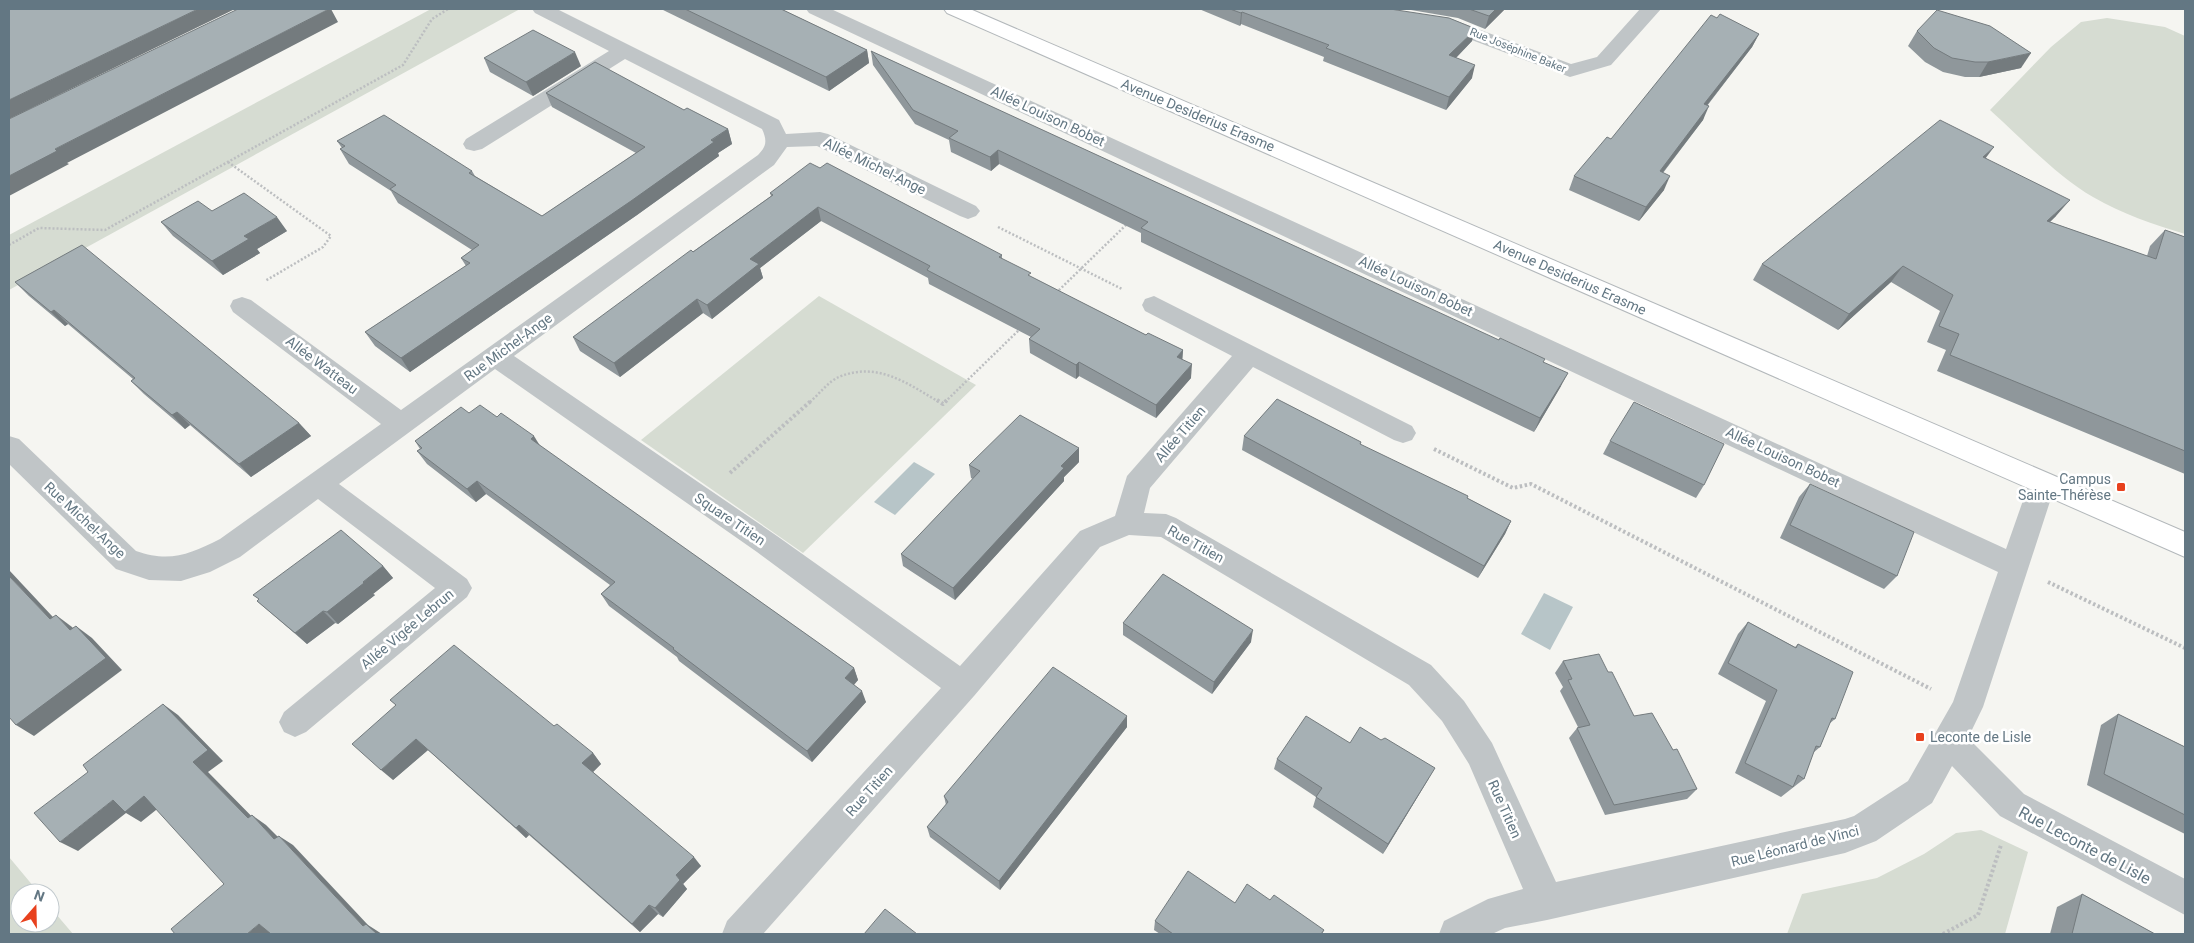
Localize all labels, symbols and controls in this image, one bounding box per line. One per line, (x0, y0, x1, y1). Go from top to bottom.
street label: Rue Joséphine Baker (1468, 25, 1568, 76)
street label: Avenue Desiderius Erasme (1119, 75, 1277, 155)
street label: Allée Louison Bobet (988, 83, 1108, 150)
street label: Allée Michel-Ange (821, 134, 929, 198)
street label: Avenue Desiderius Erasme (1491, 236, 1649, 318)
street label: Allée Louison Bobet (1356, 253, 1476, 320)
street label: Rue Michel-Ange (461, 310, 555, 384)
street label: Allée Watteau (283, 333, 361, 397)
street label: Allée Titien (1151, 403, 1209, 465)
street label: Allée Louison Bobet (1723, 424, 1843, 491)
place label: Campus Sainte-Thérèse (2018, 471, 2111, 503)
street label: Rue Michel-Ange (41, 478, 129, 562)
marker: Campus Sainte-Thérèse (2115, 481, 2127, 493)
street label: Square Titien (692, 490, 768, 548)
street label: Rue Titien (1165, 522, 1227, 566)
street label: Allée Vigée Lebrun (358, 586, 456, 672)
place label: Leconte de Lisle (1930, 729, 2031, 745)
marker: Leconte de Lisle (1914, 731, 1926, 743)
street label: Rue Titien (842, 763, 896, 819)
street label: Rue Titien (1485, 777, 1525, 841)
street label: Rue Leconte de Lisle (2015, 803, 2154, 888)
street label: Rue Léonard de Vinci (1729, 822, 1861, 870)
north arrow (10, 883, 60, 933)
text: N (32, 887, 47, 905)

